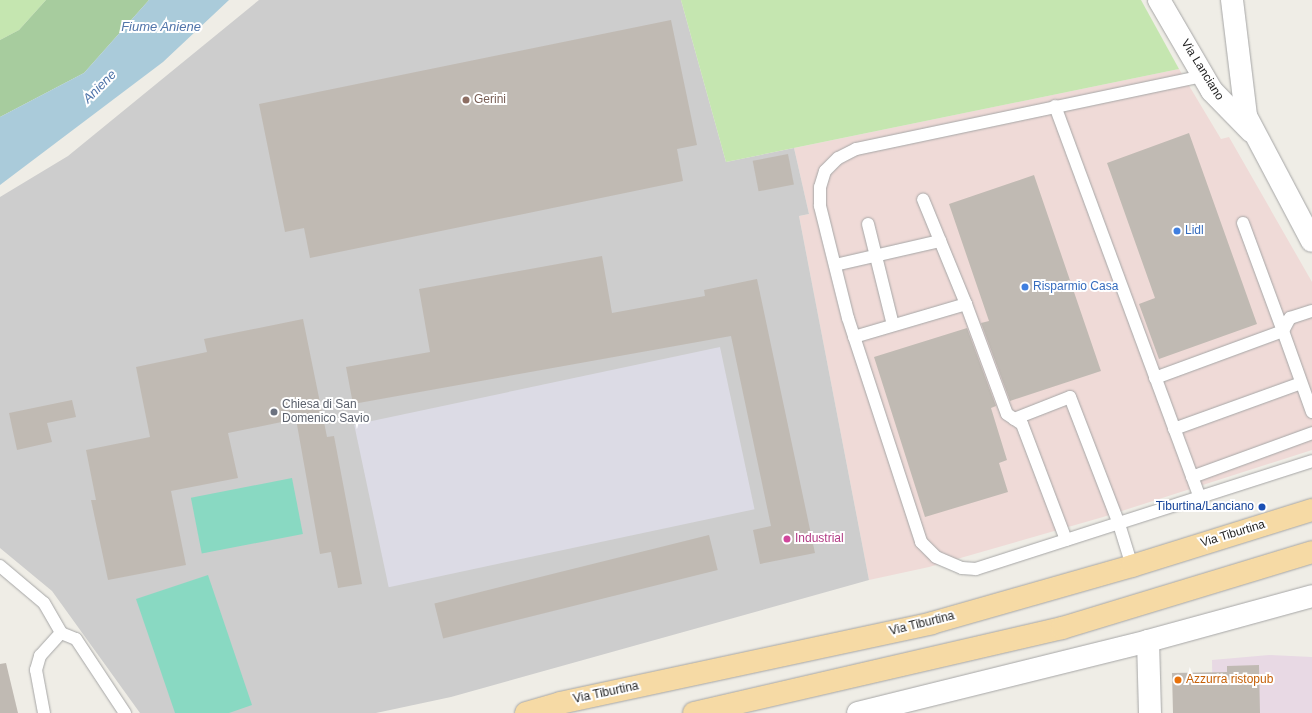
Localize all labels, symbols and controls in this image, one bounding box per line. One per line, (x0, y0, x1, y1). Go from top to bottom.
water label: Fiume Aniene (121, 19, 201, 35)
street label: Via Lanciano (1178, 37, 1226, 103)
water label: Aniene (80, 67, 120, 107)
place label: Gerini (474, 93, 506, 107)
marker: Gerini (461, 95, 471, 105)
place label: Lidl (1185, 224, 1204, 238)
marker: Lidl (1172, 226, 1182, 236)
place label: Risparmio Casa (1033, 280, 1118, 294)
marker: Risparmio Casa (1020, 282, 1030, 292)
place label: Chiesa di San Domenico Savio (282, 398, 369, 426)
marker: Chiesa di San Domenico Savio (269, 407, 279, 417)
place label: Tiburtina/Lanciano (1156, 500, 1254, 514)
marker: Tiburtina/Lanciano (1257, 502, 1267, 512)
street label: Via Tiburtina (1199, 517, 1267, 551)
place label: Industrial (795, 532, 844, 546)
marker: Industrial (782, 534, 792, 544)
street label: Via Tiburtina (888, 609, 956, 639)
place label: Azzurra ristopub (1186, 673, 1273, 687)
marker: Azzurra ristopub (1173, 675, 1183, 685)
street label: Via Tiburtina (572, 679, 640, 707)

